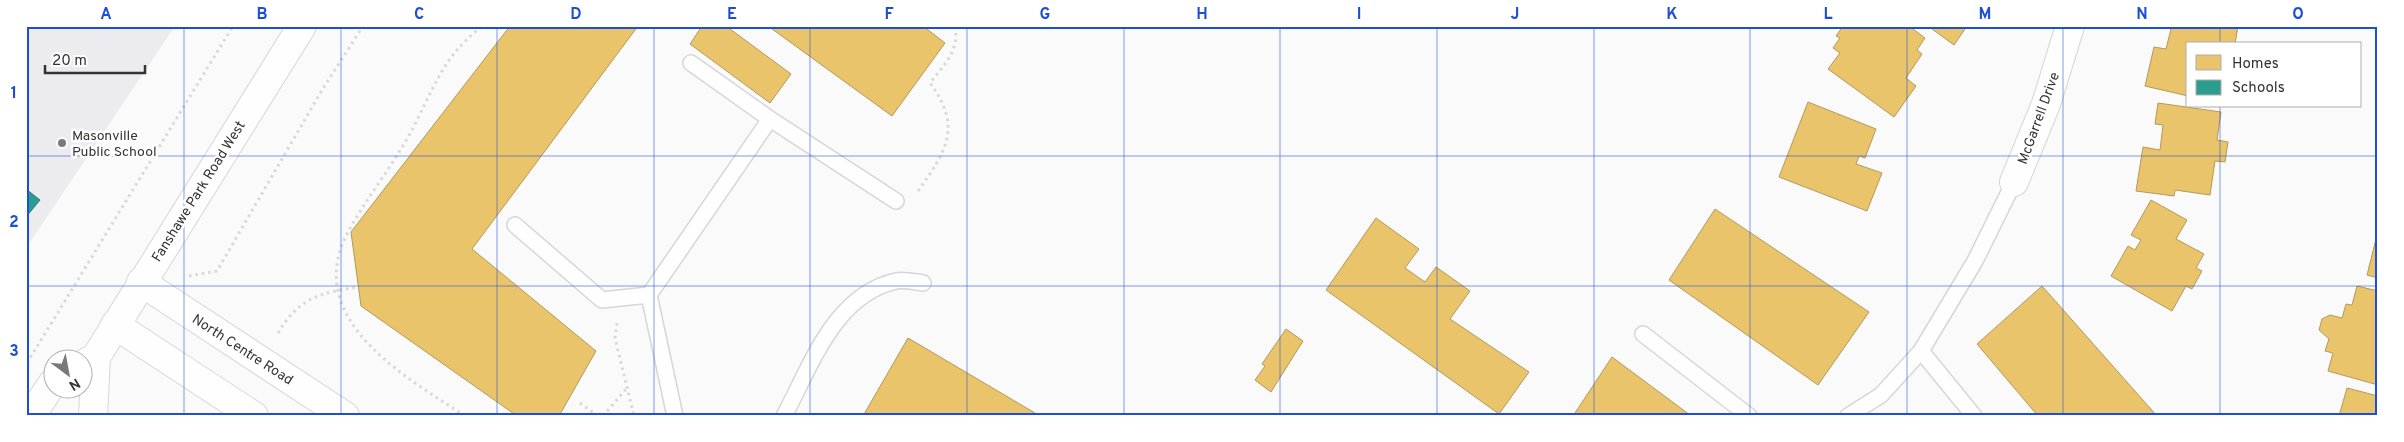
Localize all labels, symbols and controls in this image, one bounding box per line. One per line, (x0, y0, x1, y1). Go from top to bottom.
text: A (100, 5, 112, 25)
text: B (256, 5, 268, 25)
text: C (414, 5, 424, 25)
text: D (570, 5, 582, 25)
text: E (727, 5, 737, 25)
text: F (884, 5, 894, 25)
text: G (1040, 5, 1050, 25)
text: H (1196, 5, 1208, 25)
text: I (1357, 5, 1361, 25)
text: J (1511, 5, 1519, 25)
text: K (1666, 5, 1678, 25)
text: L (1823, 5, 1833, 25)
text: M (1979, 5, 1991, 25)
text: N (2136, 5, 2148, 25)
text: O (2292, 5, 2304, 25)
scale bar (45, 42, 145, 74)
legend (2186, 42, 2362, 108)
text: 20 m (52, 52, 87, 71)
text: Homes (2232, 55, 2279, 74)
street label: McGarrell Drive (2015, 70, 2064, 167)
text: Schools (2232, 79, 2285, 98)
text: 1 (11, 84, 17, 104)
street label: Fanshawe Park Road West (149, 118, 250, 265)
place label: Masonville Public School (72, 128, 157, 161)
marker: Masonville Public School (56, 137, 68, 149)
text: 2 (9, 213, 19, 233)
street label: North Centre Road (188, 311, 296, 389)
text: 3 (9, 342, 19, 362)
north arrow (42, 350, 92, 400)
text: N (65, 374, 83, 394)

